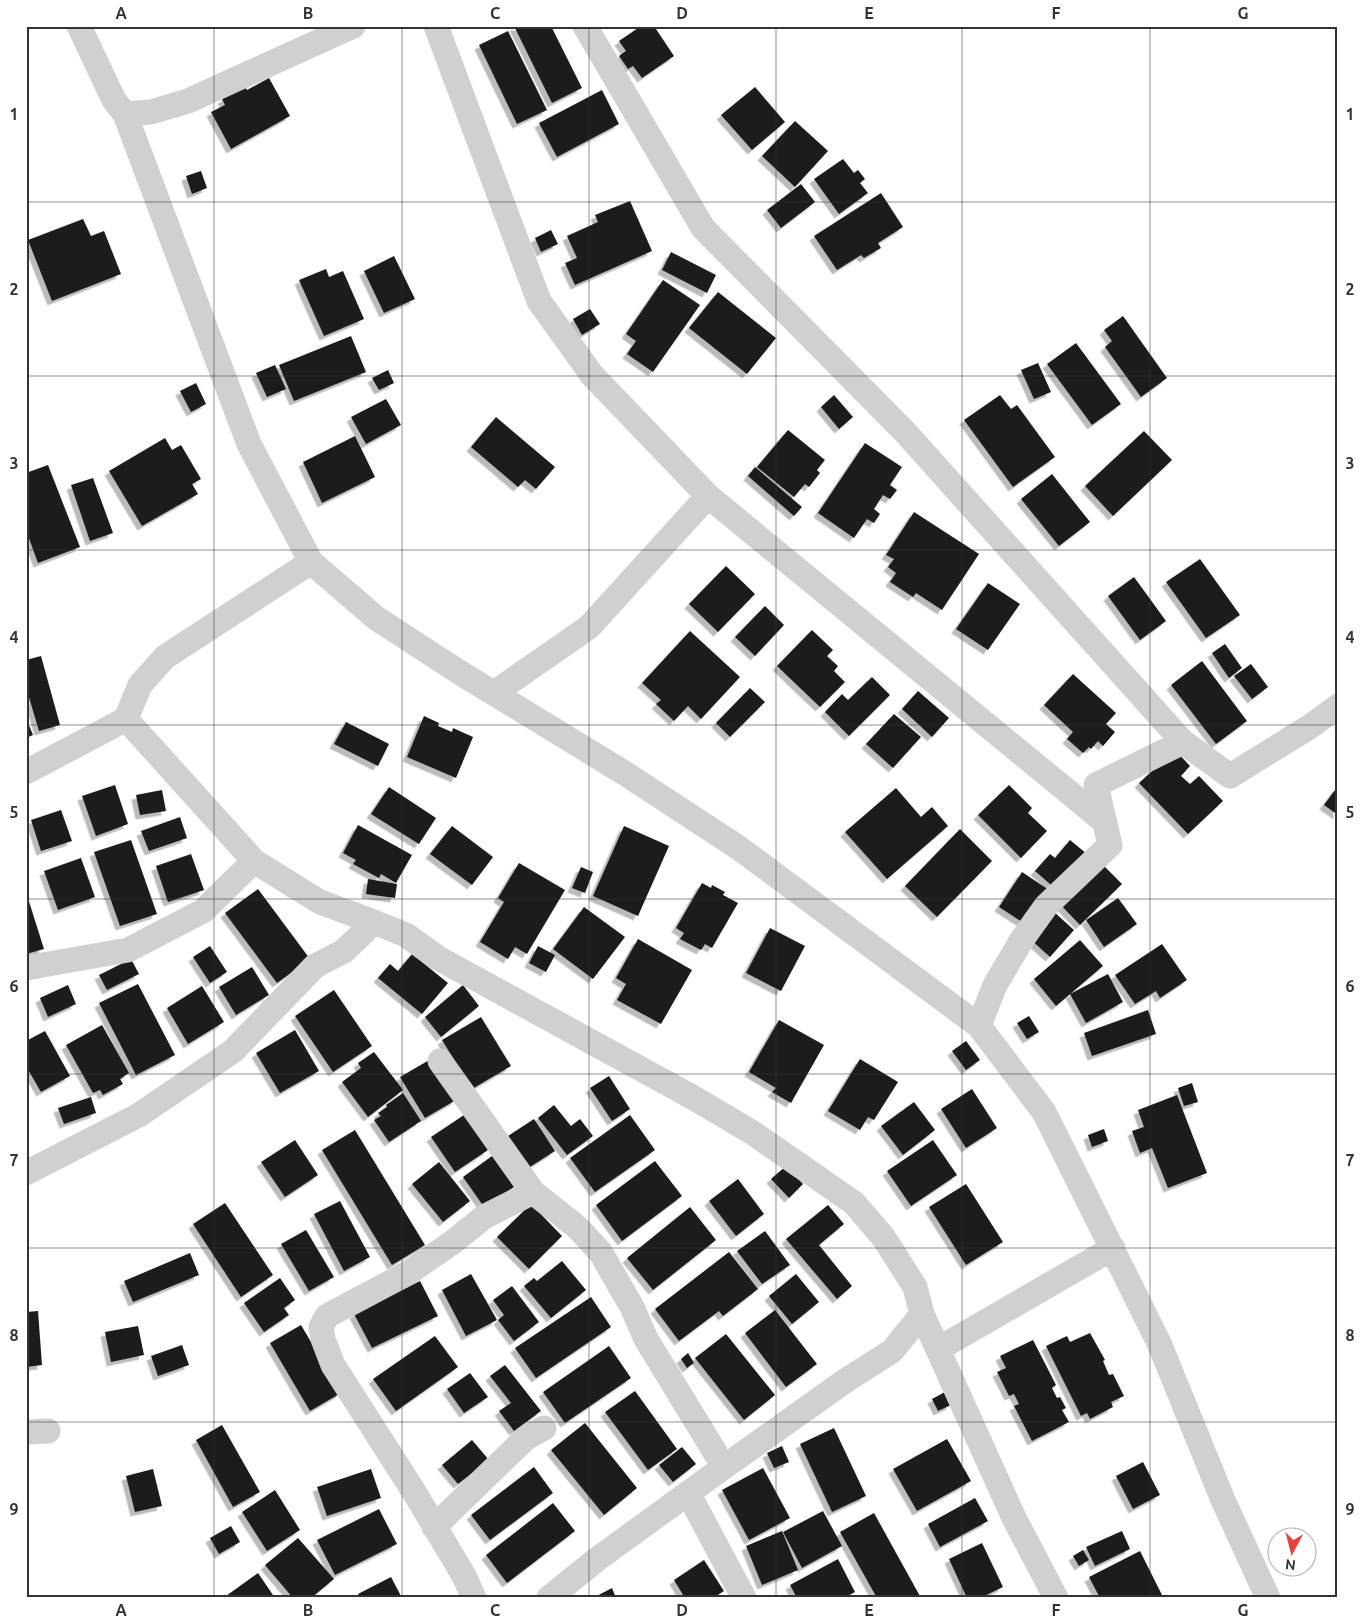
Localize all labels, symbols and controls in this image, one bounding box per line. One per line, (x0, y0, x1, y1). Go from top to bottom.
text: A (115, 4, 127, 22)
text: B (303, 4, 313, 22)
text: C (490, 4, 500, 22)
text: D (676, 4, 688, 22)
text: E (864, 4, 874, 22)
text: F (1052, 4, 1061, 22)
text: G (1237, 4, 1249, 22)
text: 1 (9, 105, 19, 123)
text: 1 (1345, 105, 1355, 123)
text: 2 (9, 280, 19, 298)
text: 2 (1345, 280, 1355, 298)
text: 3 (9, 454, 19, 472)
text: 3 (1345, 454, 1355, 472)
text: 4 (9, 628, 19, 646)
text: 4 (1345, 628, 1355, 646)
text: 5 (9, 803, 19, 821)
text: 5 (1345, 803, 1355, 821)
text: 6 (9, 977, 19, 995)
text: 6 (1345, 977, 1355, 995)
text: 7 (9, 1151, 19, 1169)
text: 7 (1345, 1151, 1355, 1169)
text: 8 (9, 1326, 19, 1344)
text: 8 (1345, 1326, 1355, 1344)
text: 9 (9, 1500, 19, 1518)
text: 9 (1345, 1500, 1355, 1518)
north arrow (1266, 1526, 1316, 1576)
text: N (1284, 1556, 1297, 1573)
text: A (115, 1601, 127, 1619)
text: B (303, 1601, 313, 1619)
text: C (490, 1601, 500, 1619)
text: D (676, 1601, 688, 1619)
text: E (864, 1601, 874, 1619)
text: F (1052, 1601, 1061, 1619)
text: G (1237, 1601, 1249, 1619)

